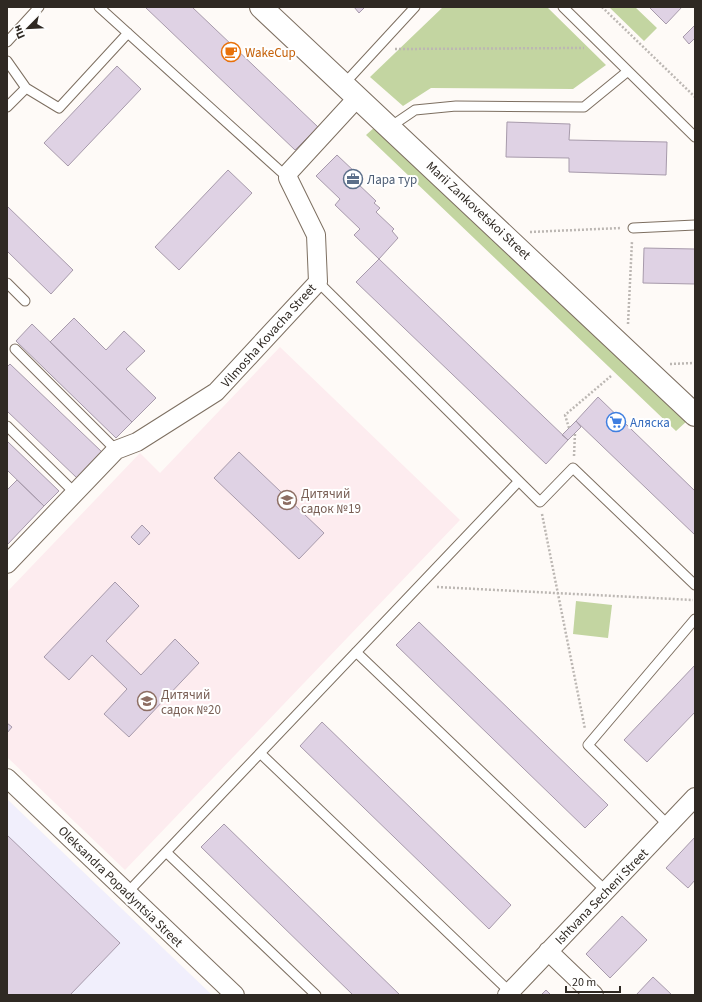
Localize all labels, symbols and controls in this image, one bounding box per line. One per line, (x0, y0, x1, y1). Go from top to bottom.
north arrow (8, 8, 48, 48)
text: Пн (10, 23, 29, 41)
cafe icon: WakeCup (220, 41, 242, 63)
place label: WakeCup (245, 44, 296, 62)
street label: Marii Zankovetskoi Street (422, 157, 535, 264)
office icon: Лара тур (342, 168, 364, 190)
place label: Лара тур (367, 171, 417, 189)
street label: Vilmosha Kovacha Street (217, 279, 321, 392)
supermarket icon: Аляска (605, 411, 627, 433)
place label: Аляска (630, 414, 670, 432)
place label: Дитячий садок №19 (301, 485, 361, 518)
school or university icon: Дитячий садок №19 (276, 489, 298, 511)
place label: Дитячий садок №20 (161, 686, 221, 719)
school or university icon: Дитячий садок №20 (136, 690, 158, 712)
street label: Oleksandra Popadyntsia Street (54, 822, 187, 952)
street label: Ishtvana Secheni Street (551, 844, 653, 949)
scale bar (566, 968, 620, 994)
text: 20 m (572, 974, 596, 991)

